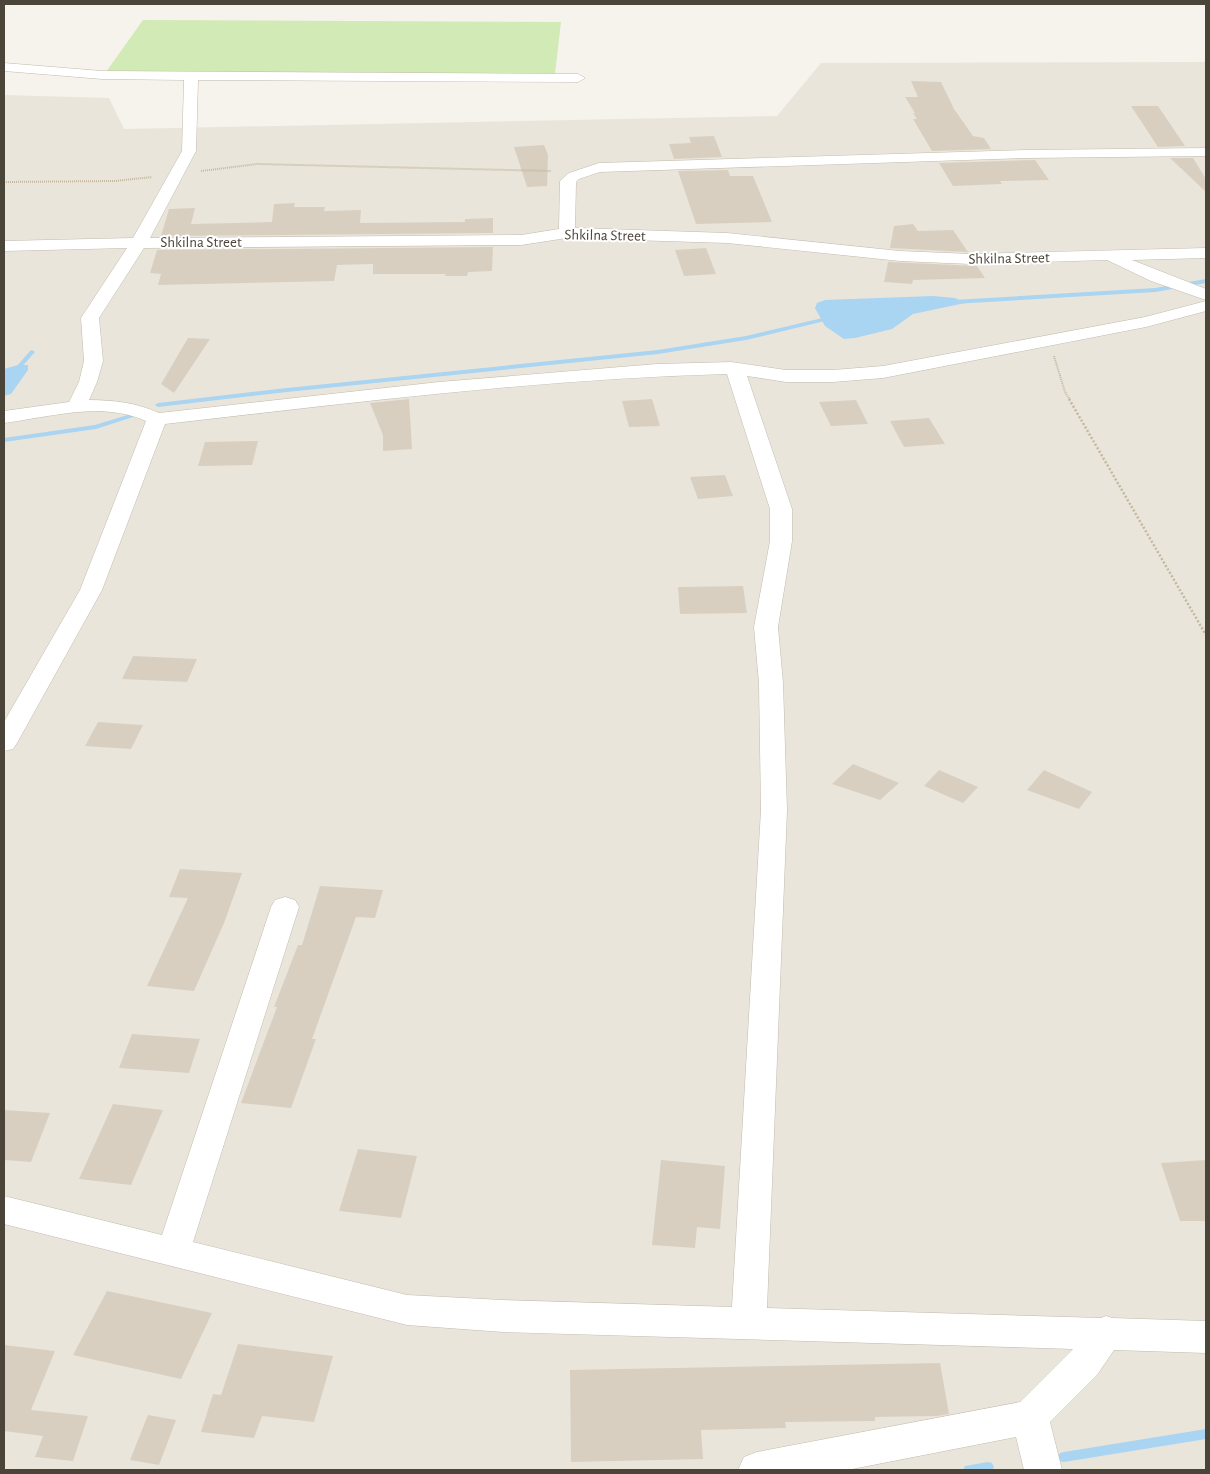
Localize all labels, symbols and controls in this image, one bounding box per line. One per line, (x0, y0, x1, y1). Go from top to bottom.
street label: Shkilna Street (564, 227, 646, 244)
street label: Shkilna Street (160, 235, 242, 250)
street label: Shkilna Street (968, 250, 1050, 267)

